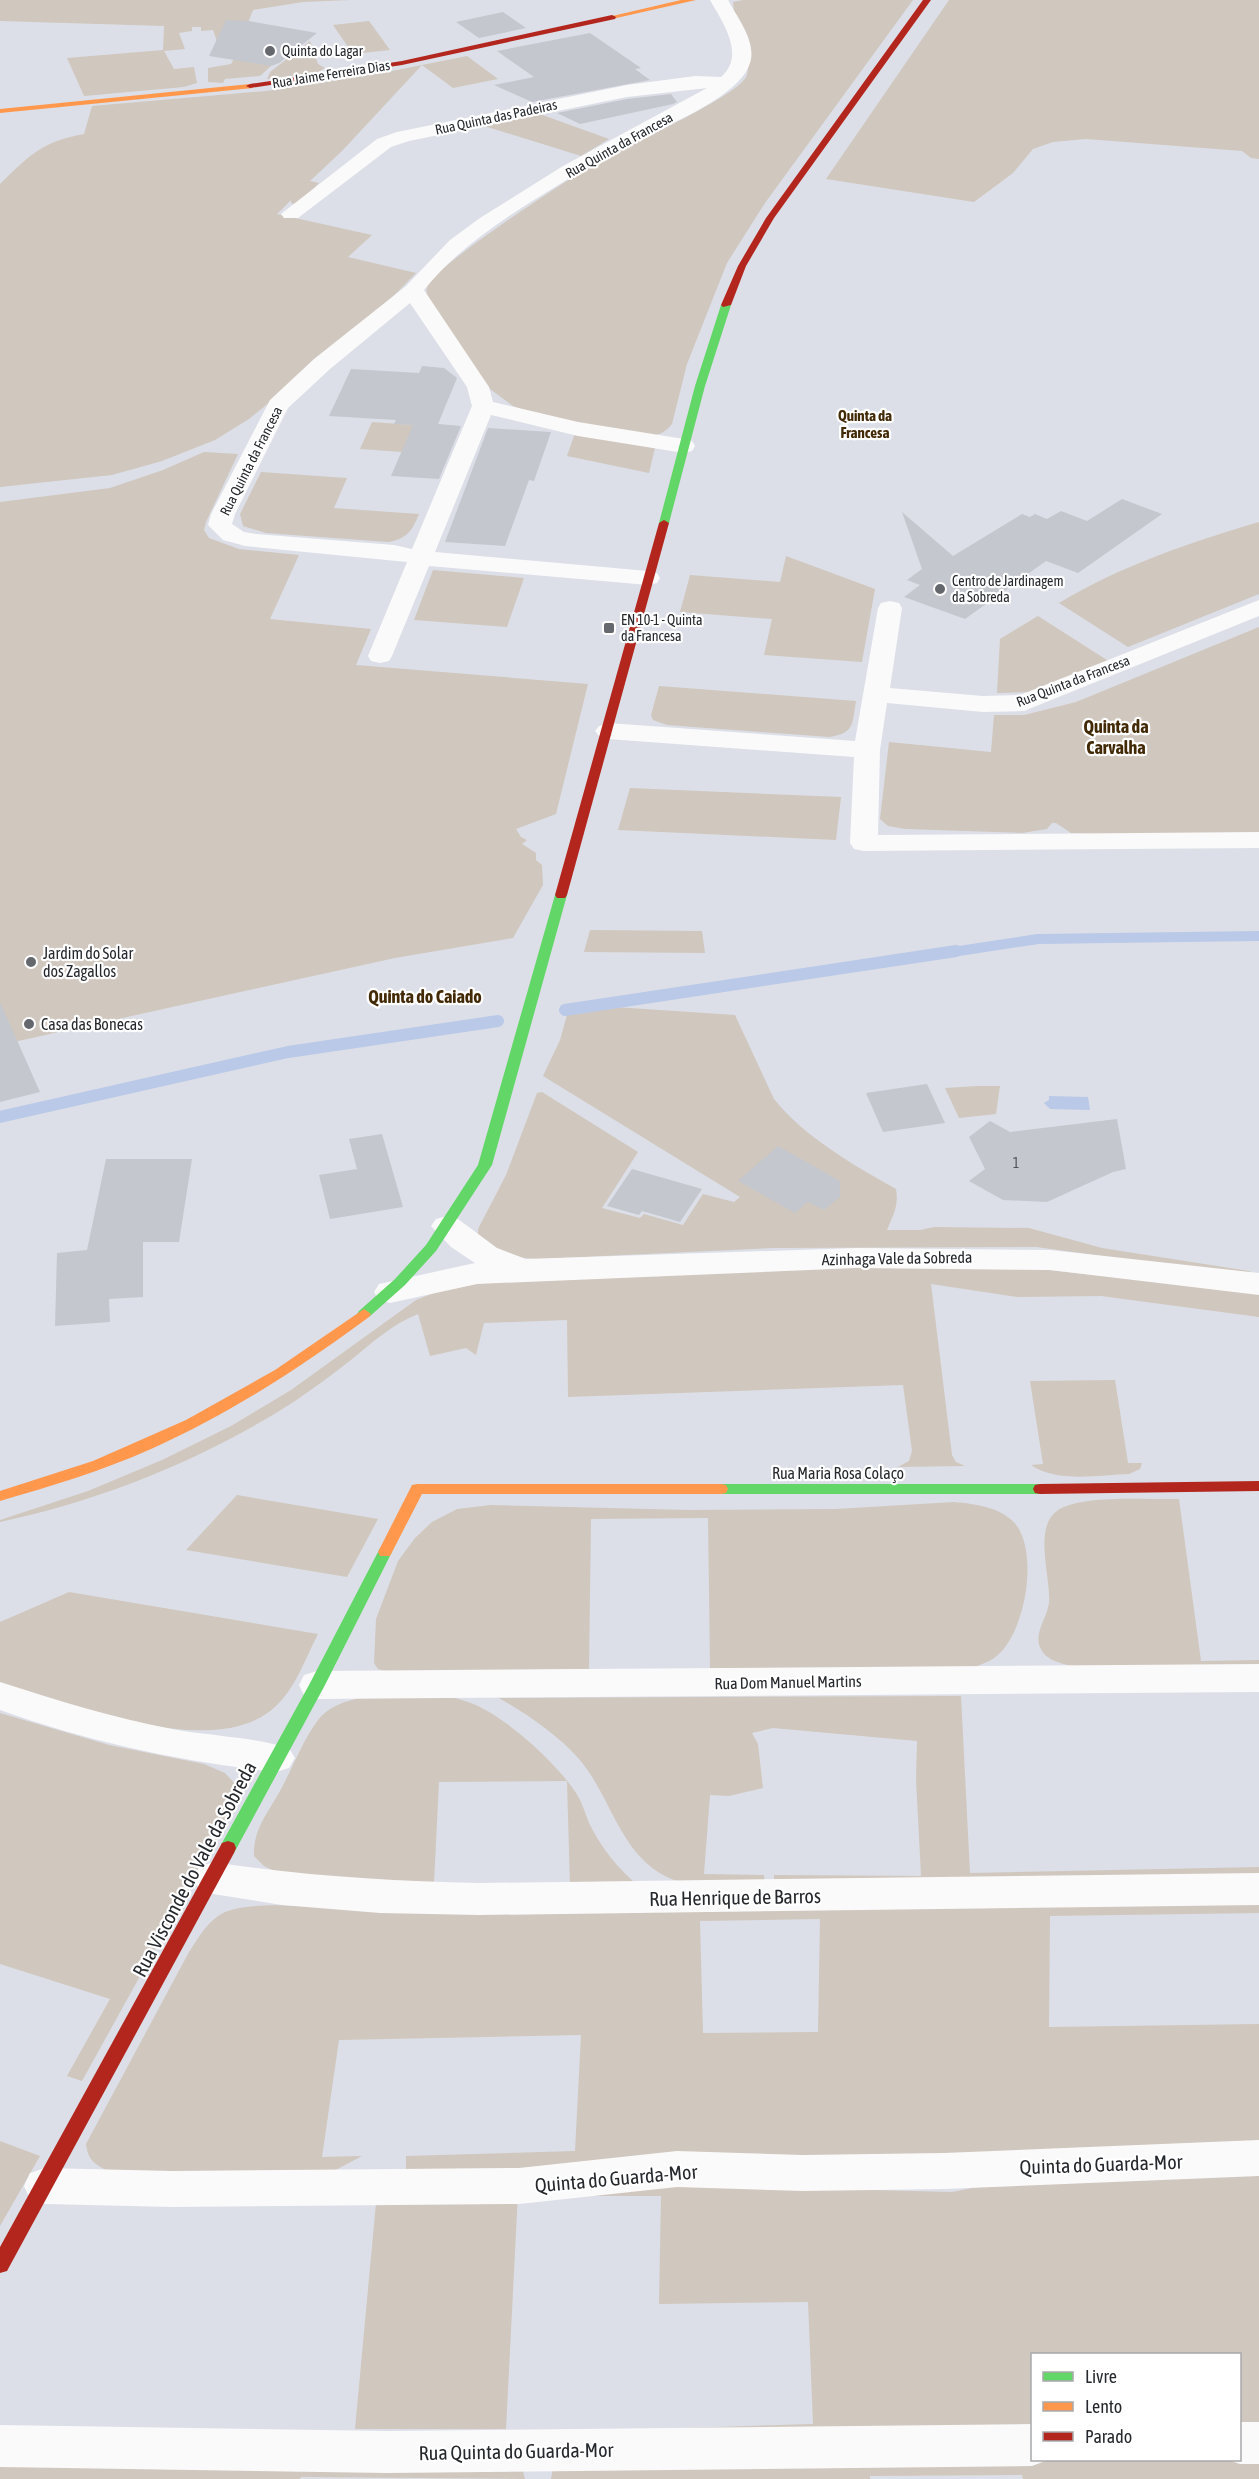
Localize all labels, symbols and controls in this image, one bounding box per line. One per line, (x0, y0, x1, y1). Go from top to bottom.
place label: Quinta do Lagar (282, 43, 364, 59)
marker: Quinta do Lagar (263, 44, 277, 58)
street label: Rua Jaime Ferreira Dias (271, 57, 391, 91)
street label: Rua Quinta das Padeiras (434, 96, 558, 138)
street label: Rua Quinta da Francesa (563, 109, 675, 181)
street label: Rua Quinta da Francesa (217, 404, 285, 518)
district label: Quinta da Francesa (838, 407, 892, 441)
place label: Centro de Jardinagem da Sobreda (952, 573, 1063, 605)
marker: Centro de Jardinagem da Sobreda (933, 582, 947, 596)
place label: EN 10-1 - Quinta da Francesa (621, 612, 703, 644)
marker: EN 10-1 - Quinta da Francesa (602, 621, 616, 635)
street label: Rua Quinta da Francesa (1014, 652, 1132, 710)
district label: Quinta da Carvalha (1084, 716, 1149, 758)
place label: Jardim do Solar dos Zagallos (43, 944, 133, 981)
marker: Jardim do Solar dos Zagallos (24, 955, 38, 969)
district label: Quinta do Caiado (368, 986, 482, 1007)
place label: Casa das Bonecas (41, 1015, 143, 1033)
marker: Casa das Bonecas (22, 1017, 36, 1031)
house number: 1 (1013, 1155, 1019, 1171)
street label: Azinhaga Vale da Sobreda (821, 1248, 973, 1269)
street label: Rua Maria Rosa Colaço (772, 1464, 904, 1483)
street label: Rua Dom Manuel Martins (714, 1672, 862, 1692)
street label: Rua Visconde do Vale da Sobreda (127, 1757, 261, 1981)
street label: Rua Henrique de Barros (649, 1884, 821, 1910)
street label: Quinta do Guarda-Mor (1019, 2150, 1184, 2178)
street label: Quinta do Guarda-Mor (534, 2159, 699, 2197)
legend (1031, 2353, 1241, 2461)
text: Livre (1085, 2366, 1117, 2387)
text: Lento (1085, 2396, 1122, 2417)
text: Parado (1085, 2426, 1132, 2447)
street label: Rua Quinta do Guarda-Mor (418, 2438, 615, 2464)

